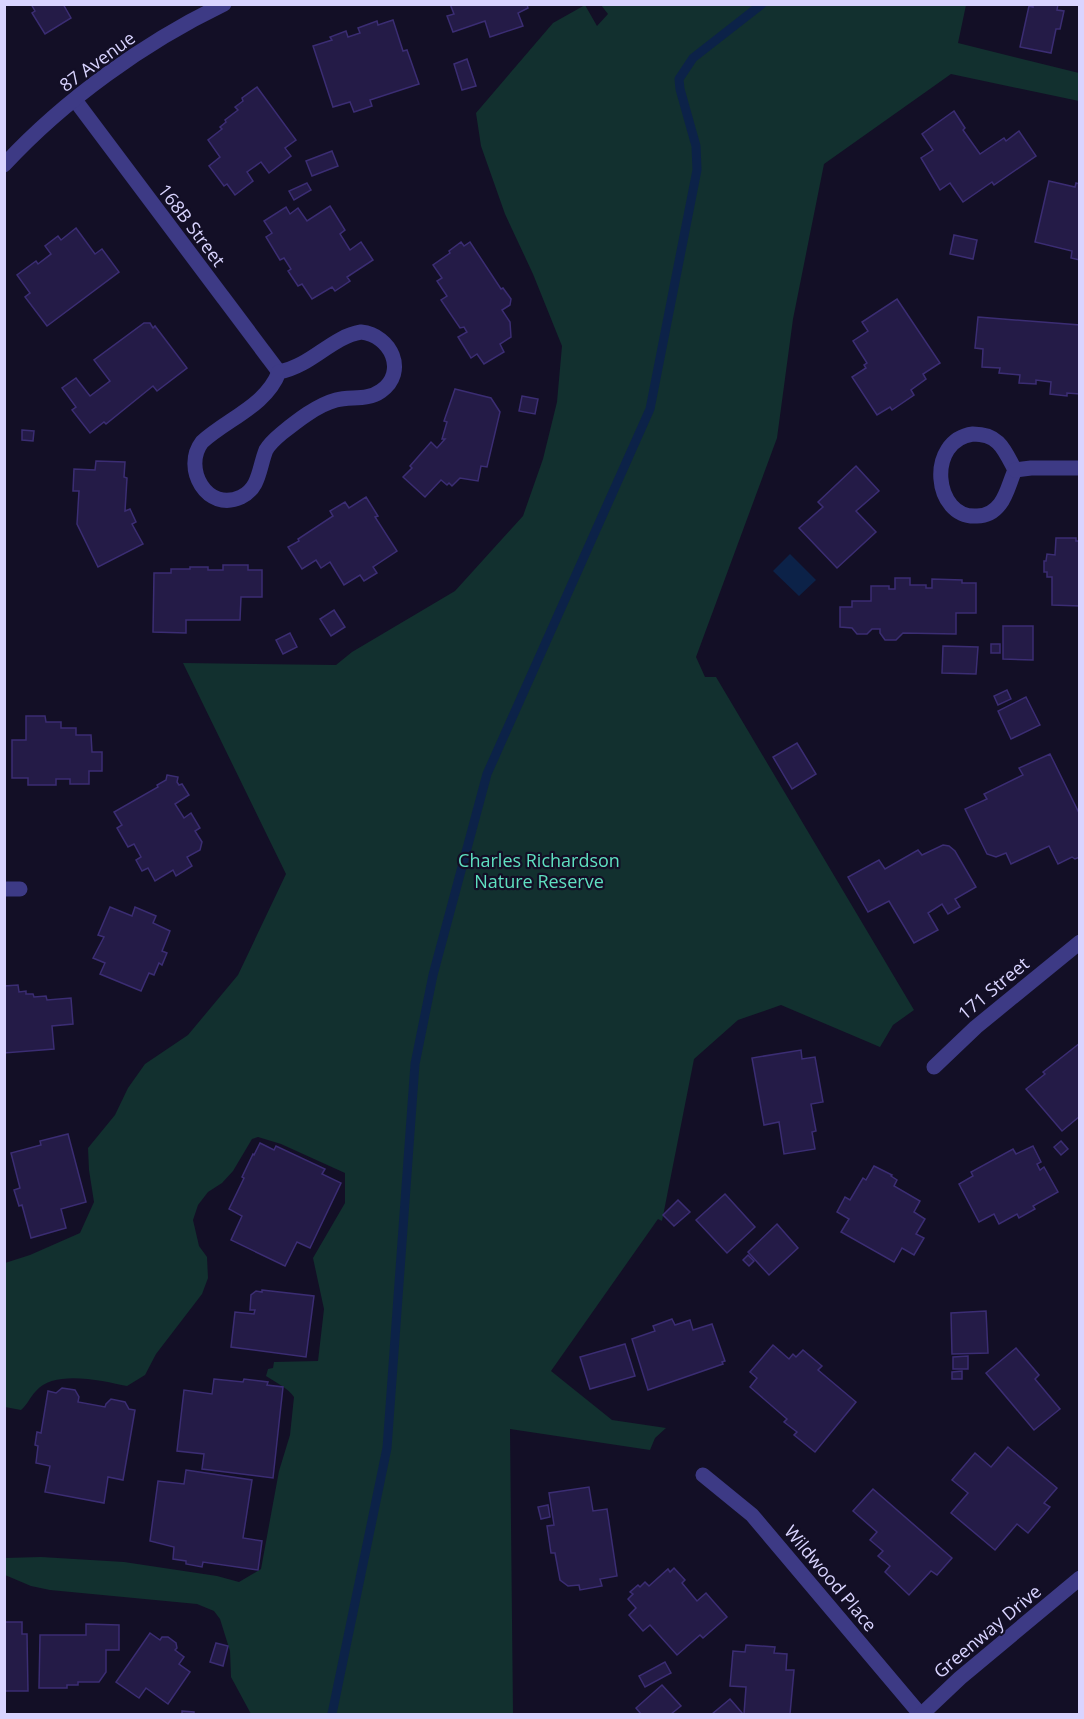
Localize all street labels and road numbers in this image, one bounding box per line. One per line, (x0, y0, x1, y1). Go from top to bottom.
street label: 87 Avenue (54, 25, 140, 97)
street label: 168B Street (153, 179, 231, 271)
street label: 171 Street (952, 951, 1034, 1025)
street label: Wildwood Place (779, 1520, 883, 1636)
street label: Greenway Drive (928, 1579, 1046, 1683)

